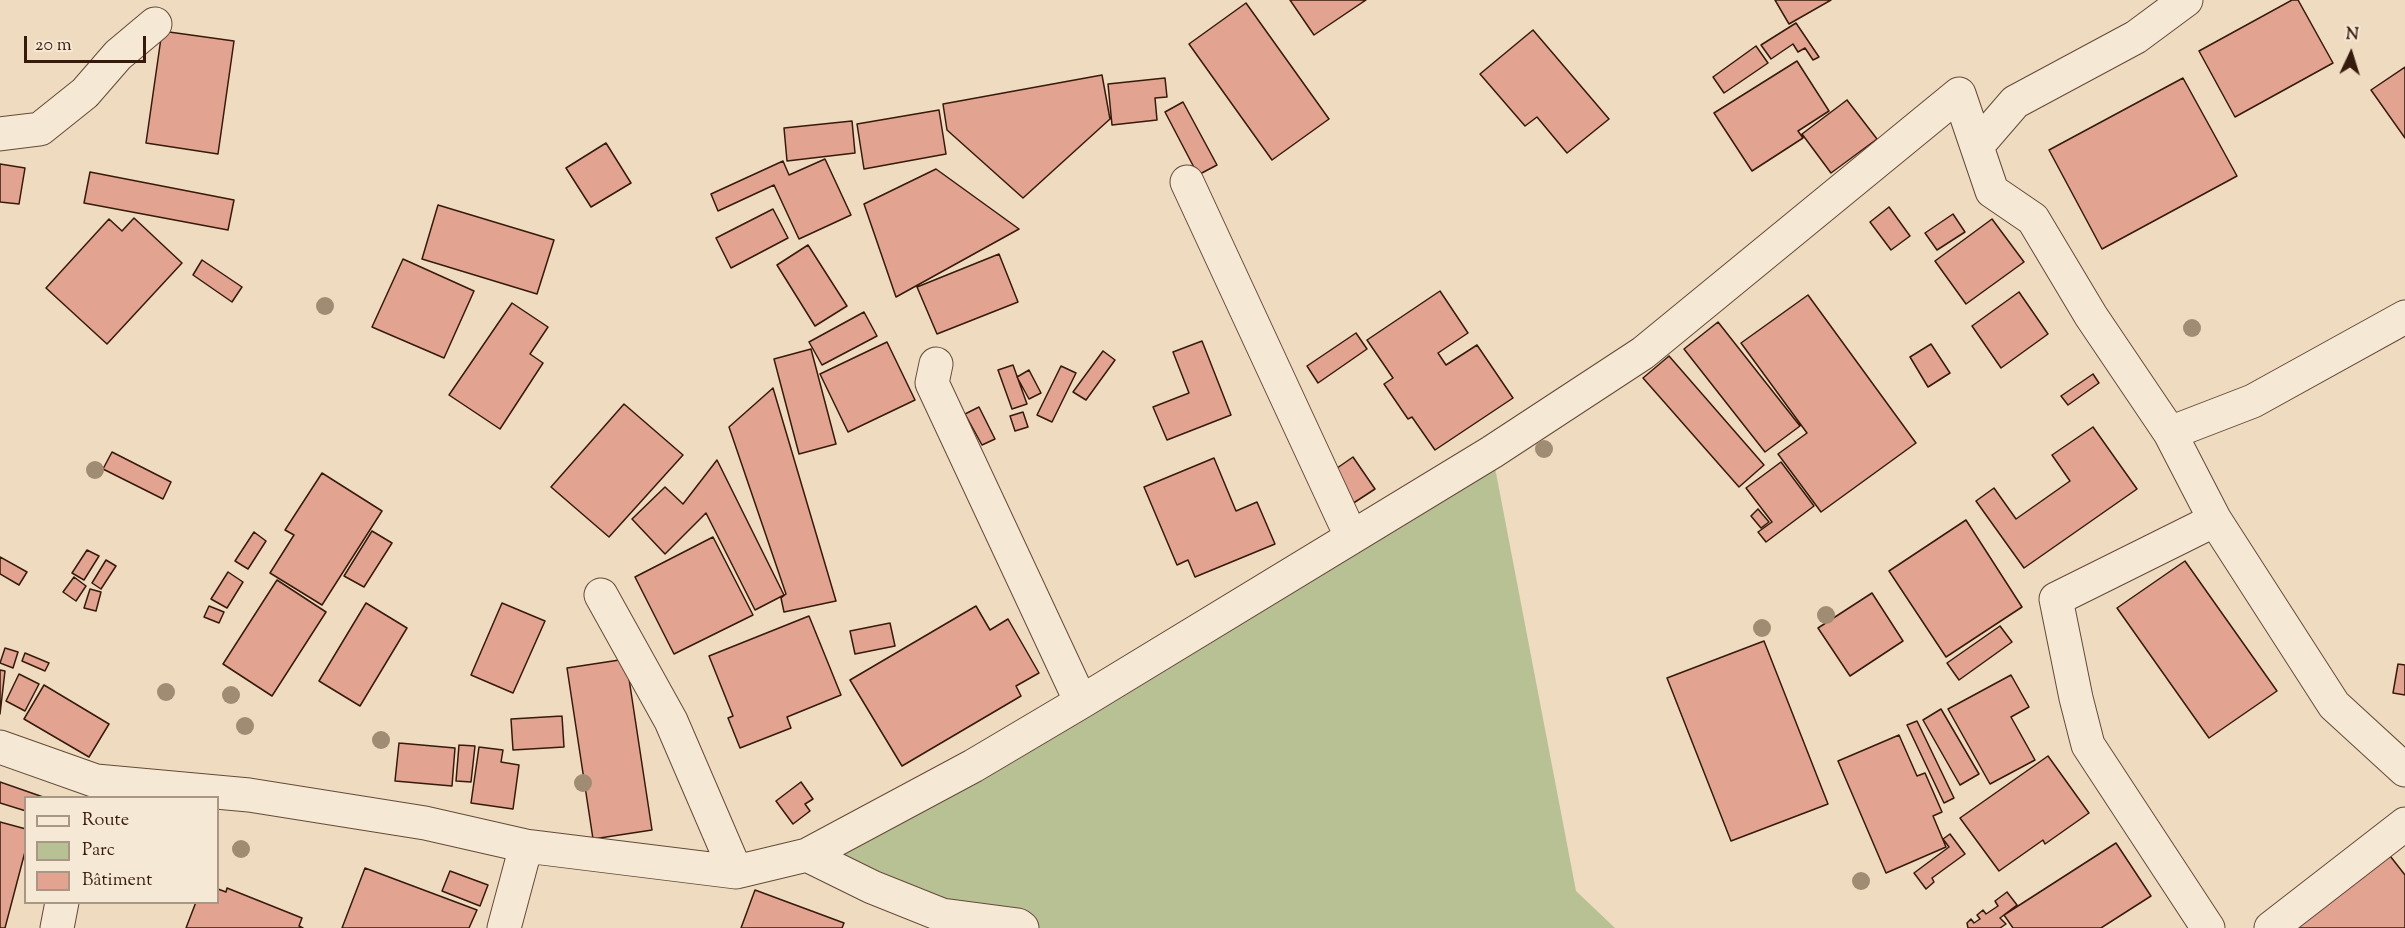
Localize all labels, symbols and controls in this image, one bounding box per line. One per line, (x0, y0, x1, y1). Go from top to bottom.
scale bar (27, 24, 148, 62)
north arrow (2321, 24, 2381, 84)
text: N (2345, 24, 2359, 47)
text: 20 m (35, 33, 72, 59)
legend (24, 796, 219, 904)
text: Route (82, 808, 129, 834)
text: Parc (82, 838, 115, 864)
text: Bâtiment (82, 868, 152, 894)

